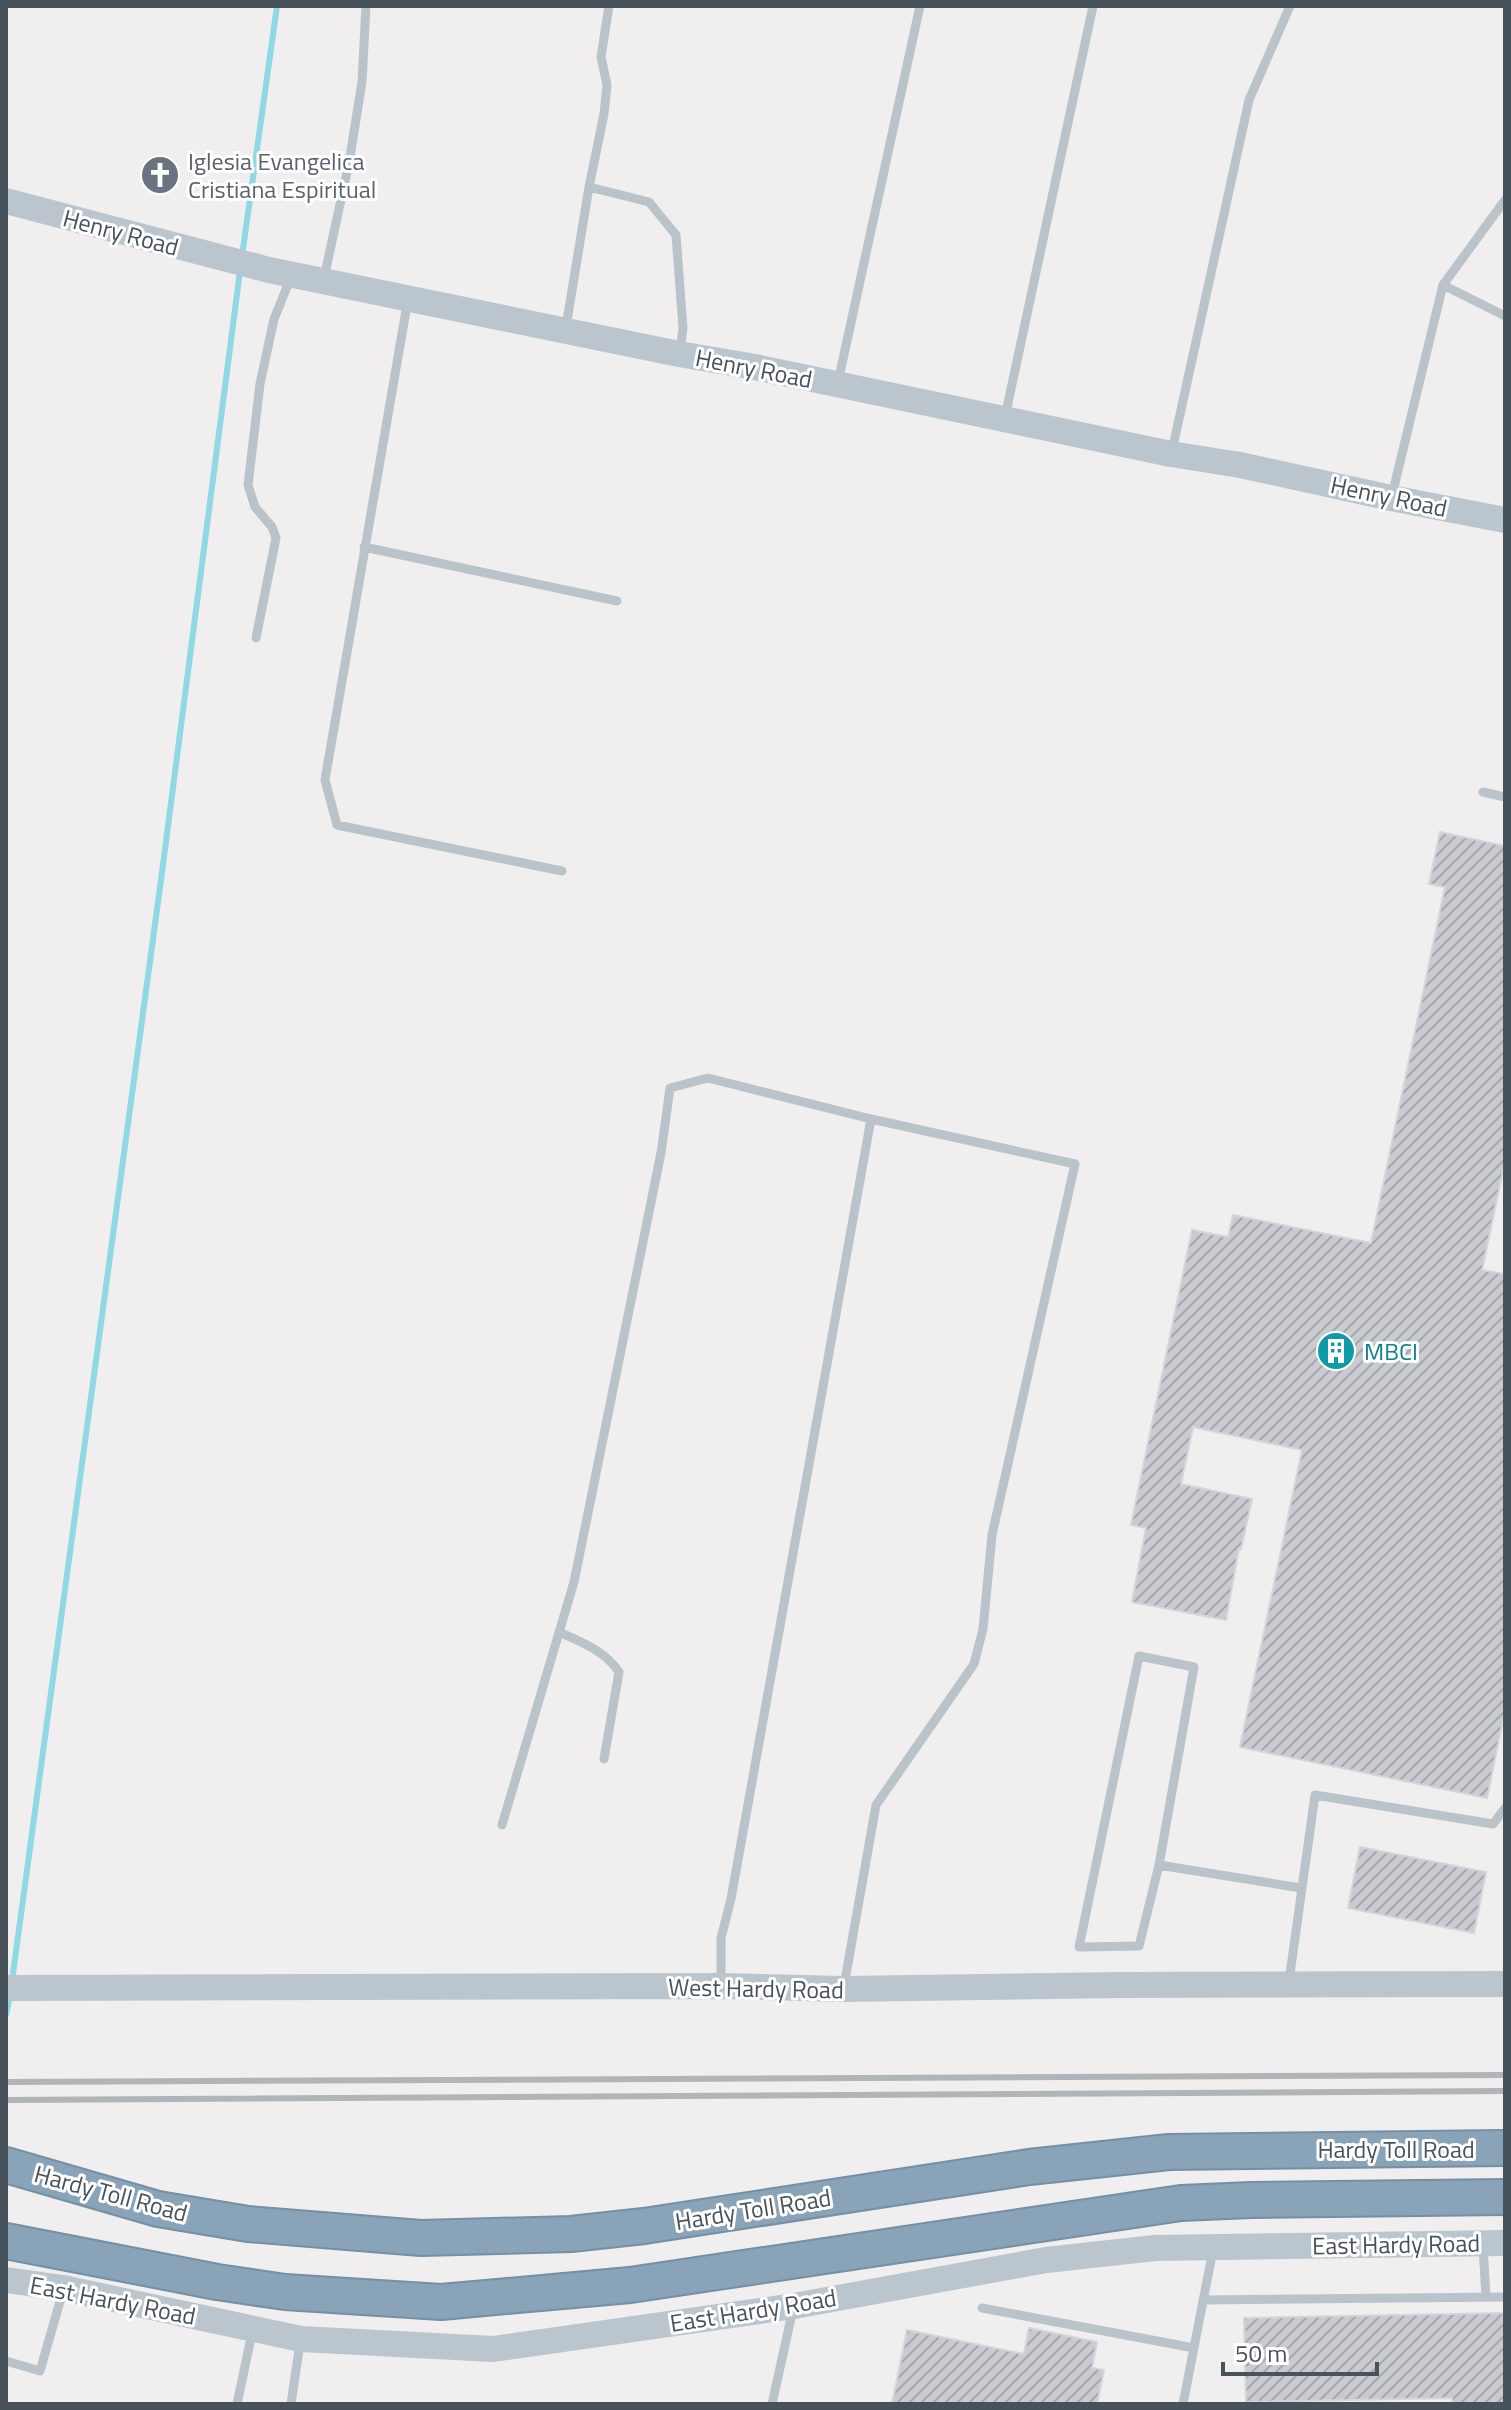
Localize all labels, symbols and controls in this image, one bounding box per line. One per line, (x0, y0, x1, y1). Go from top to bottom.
place label: Iglesia Evangelica Cristiana Espiritual (188, 143, 376, 207)
church icon: Iglesia Evangelica Cristiana Espiritual (139, 154, 181, 196)
street label: Henry Road (59, 199, 183, 265)
street label: Henry Road (693, 339, 815, 397)
street label: Henry Road (1327, 466, 1451, 526)
building icon: MBCI (1315, 1330, 1357, 1372)
place label: MBCI (1364, 1333, 1418, 1369)
street label: West Hardy Road (668, 1968, 844, 2008)
street label: Hardy Toll Road (1317, 2131, 1475, 2167)
street label: Hardy Toll Road (30, 2155, 192, 2231)
street label: Hardy Toll Road (673, 2179, 833, 2239)
street label: East Hardy Road (1312, 2225, 1480, 2263)
street label: East Hardy Road (27, 2266, 199, 2334)
street label: East Hardy Road (667, 2279, 839, 2341)
scale bar (1223, 2326, 1377, 2376)
text: 50 m (1235, 2335, 1287, 2371)

